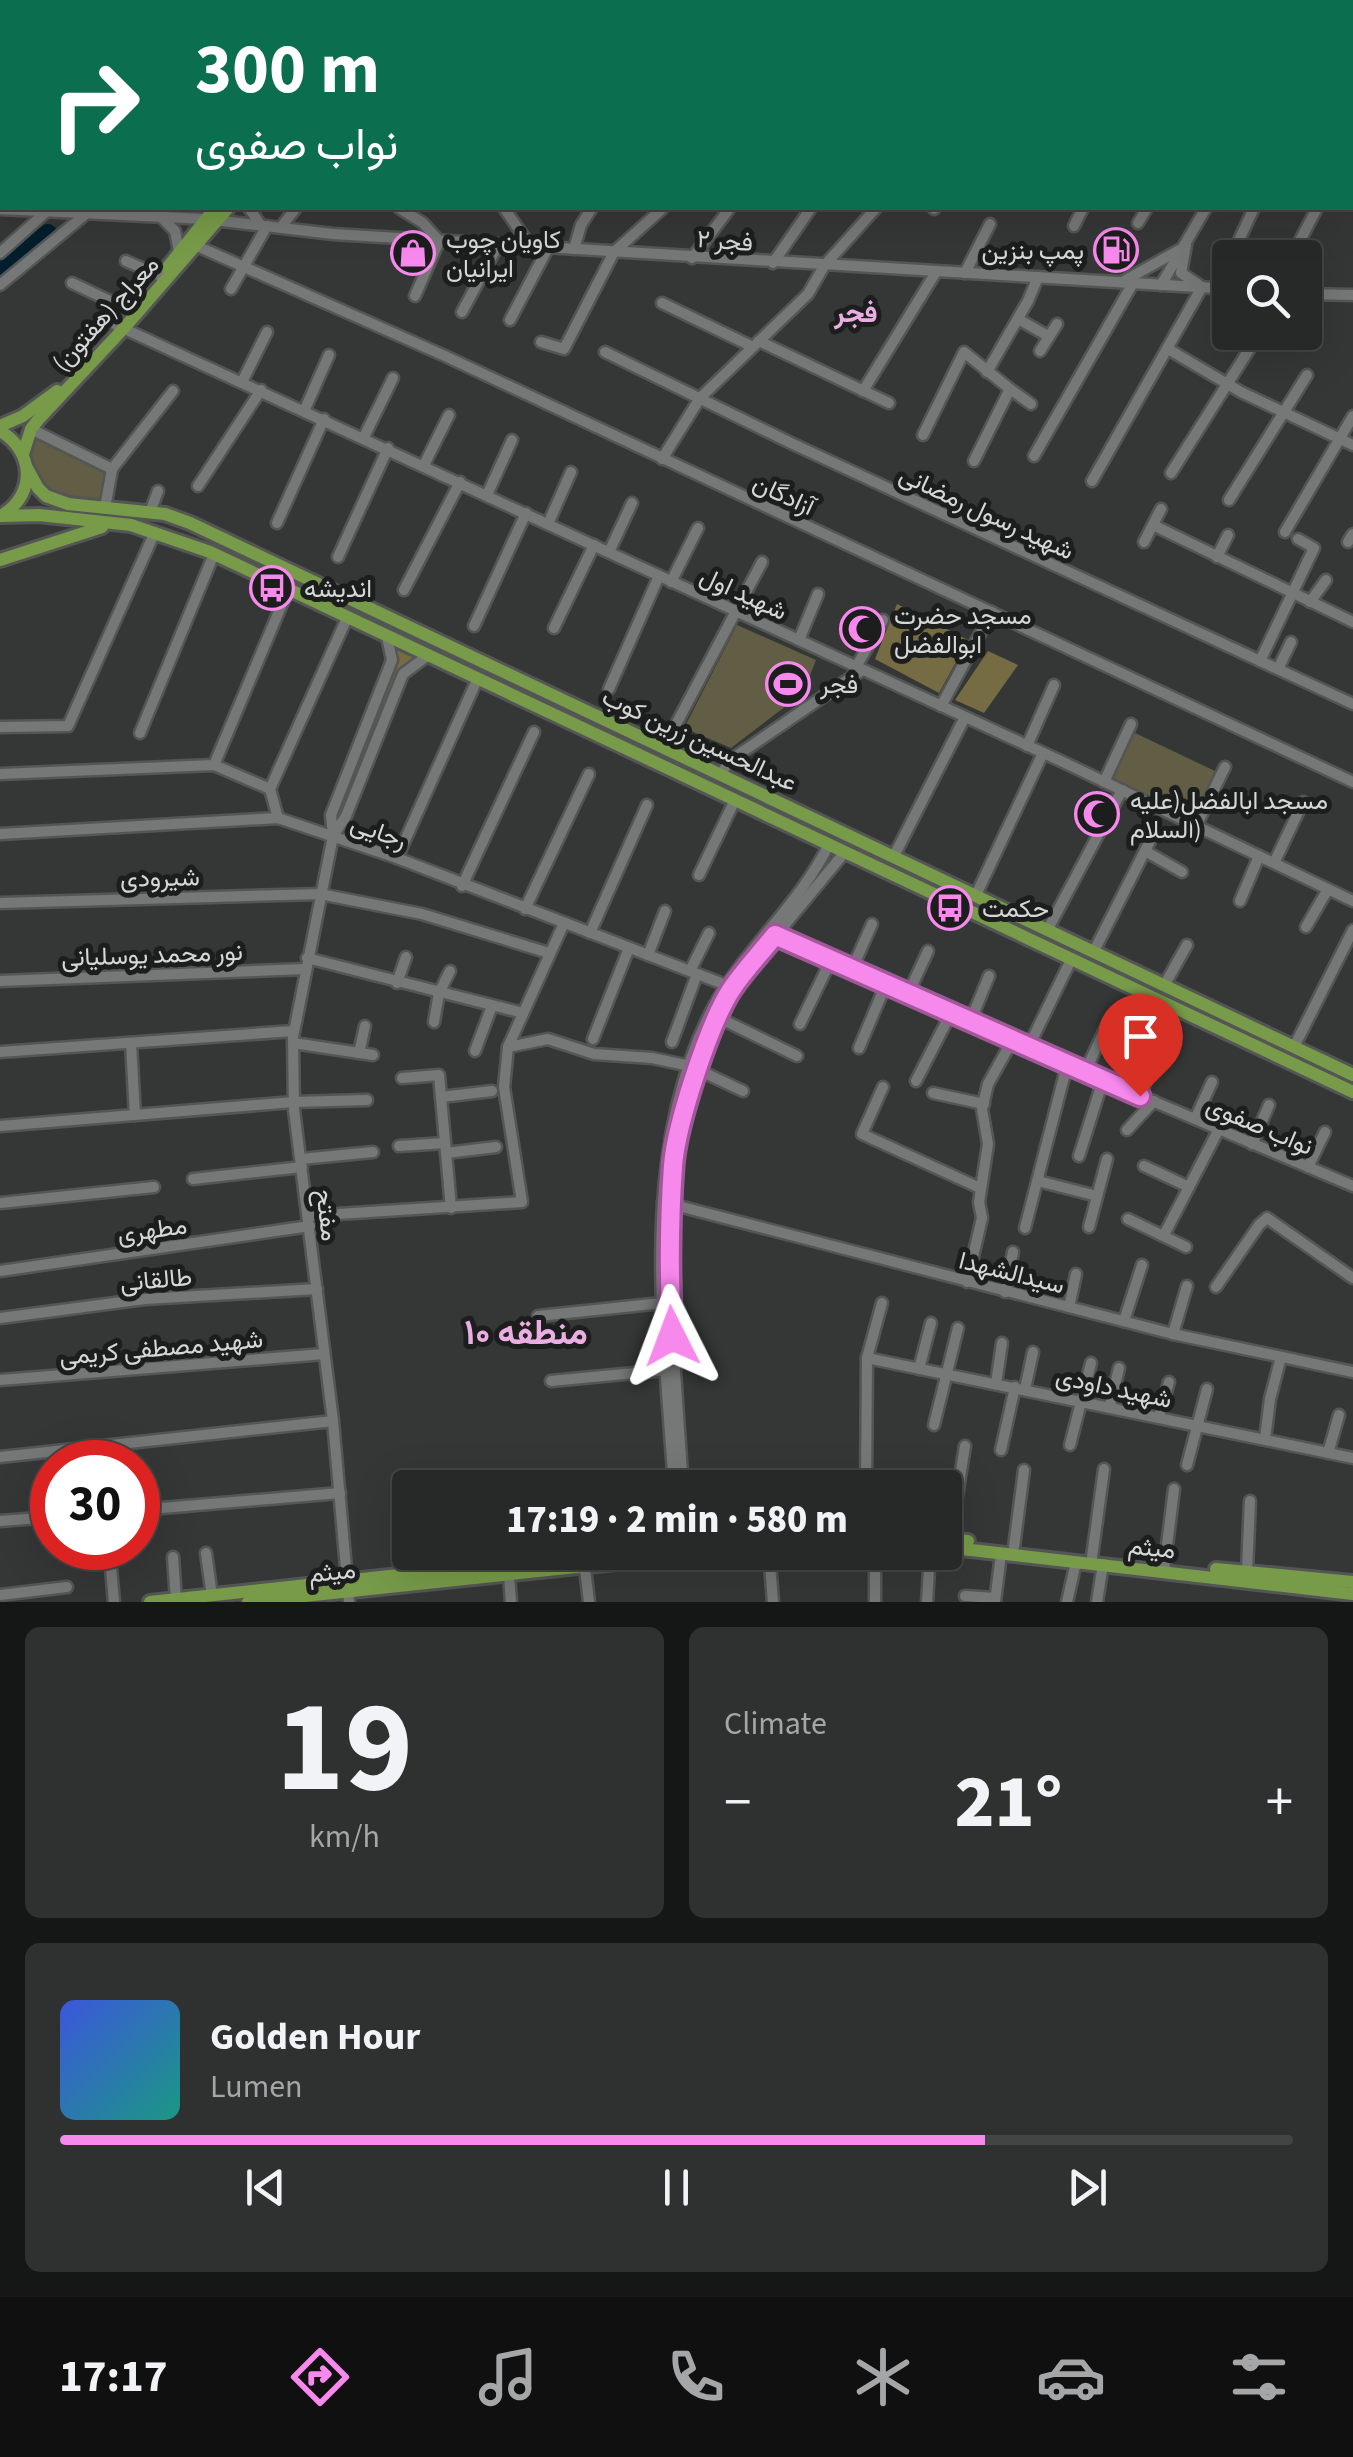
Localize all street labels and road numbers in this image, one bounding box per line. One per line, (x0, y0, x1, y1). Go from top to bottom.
street label: فجر ۲ (696, 221, 754, 261)
street label: معراج (هفتون) (44, 248, 168, 380)
street label: شهید رسول رمضانی (893, 457, 1080, 569)
street label: آزادگان (747, 465, 822, 526)
street label: شهید اول (694, 558, 793, 630)
street label: عبدالحسین زرین کوب (596, 679, 803, 801)
street label: رجایی (346, 805, 412, 859)
street label: شیرودی (120, 859, 200, 897)
street label: نور محمد یوسلیانی (61, 934, 243, 976)
street label: نواب صفوی (1201, 1087, 1319, 1165)
street label: مفتح (306, 1187, 348, 1243)
street label: مطهری (115, 1207, 189, 1253)
street label: سیدالشهدا (955, 1242, 1068, 1303)
street label: طالقانی (118, 1259, 194, 1301)
street label: شهید مصطفی کریمی (58, 1321, 264, 1375)
street label: شهید داودی (1052, 1358, 1175, 1418)
street label: میثم (1127, 1528, 1177, 1568)
street label: میثم (307, 1552, 357, 1592)

